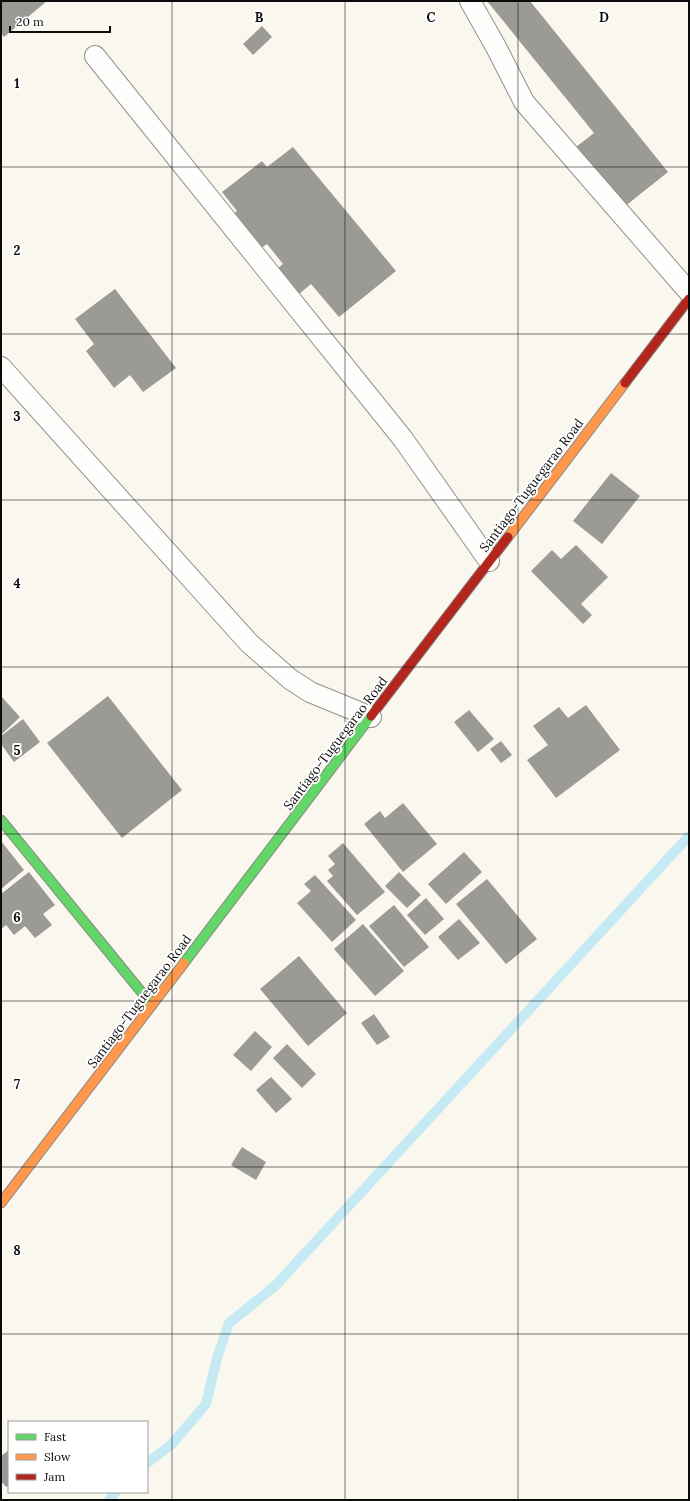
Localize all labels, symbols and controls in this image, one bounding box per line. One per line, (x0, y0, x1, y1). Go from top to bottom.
scale bar (10, 8, 110, 34)
text: B (255, 9, 264, 26)
text: C (427, 9, 436, 26)
text: D (599, 9, 609, 26)
text: 20 m (16, 14, 44, 29)
text: 1 (14, 75, 20, 92)
text: 2 (14, 242, 21, 259)
text: 3 (13, 408, 21, 425)
street label: Santiago-Tuguegarao Road (476, 415, 587, 555)
text: 4 (13, 575, 21, 592)
street label: Santiago-Tuguegarao Road (280, 673, 391, 813)
text: 5 (13, 742, 21, 759)
text: 6 (13, 909, 21, 926)
street label: Santiago-Tuguegarao Road (84, 931, 195, 1071)
text: 7 (14, 1076, 20, 1093)
text: 8 (13, 1242, 21, 1259)
legend (8, 1421, 148, 1493)
text: Fast (44, 1429, 67, 1444)
text: Slow (44, 1449, 71, 1464)
text: Jam (43, 1469, 65, 1484)

